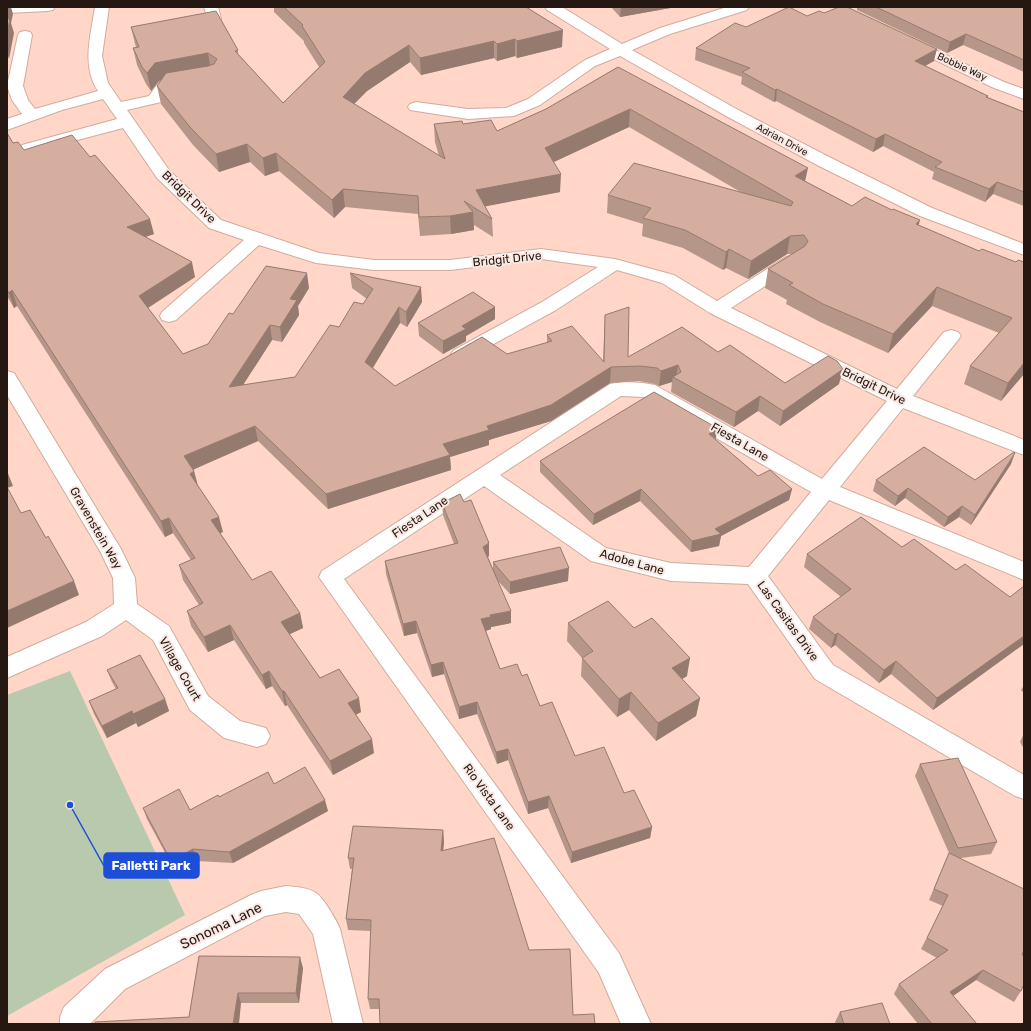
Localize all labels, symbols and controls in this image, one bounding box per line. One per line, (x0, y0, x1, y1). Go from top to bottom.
street label: Bobbie Way (935, 50, 989, 84)
street label: Adrian Drive (754, 121, 810, 159)
street label: Bridgit Drive (159, 168, 219, 226)
street label: Bridgit Drive (472, 248, 542, 270)
street label: Bridgit Drive (840, 365, 908, 408)
street label: Fiesta Lane (709, 420, 772, 464)
street label: Gravenstein Way (67, 484, 125, 572)
street label: Fiesta Lane (389, 493, 451, 541)
street label: Adobe Lane (598, 546, 666, 578)
street label: Las Casitas Drive (754, 578, 822, 664)
street label: Village Court (156, 635, 204, 704)
street label: Rio Vista Lane (460, 761, 518, 833)
callout: Falletti Park (104, 853, 199, 878)
text: Falletti Park (111, 858, 191, 873)
street label: Sonoma Lane (177, 899, 265, 953)

